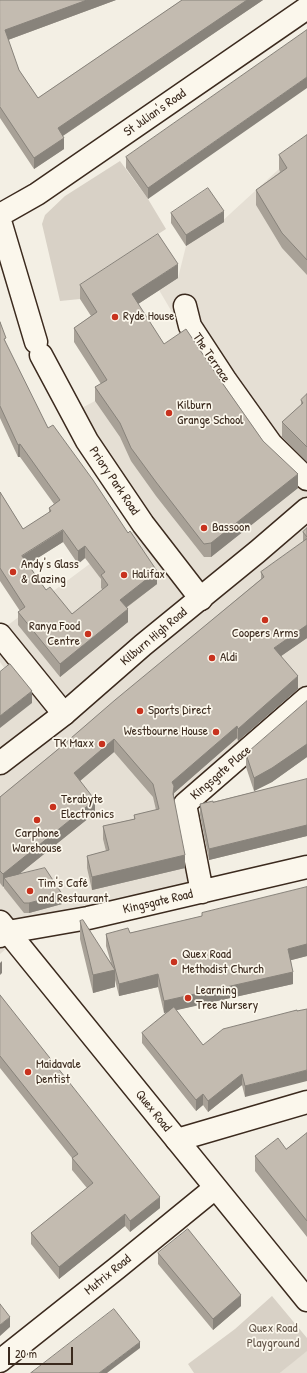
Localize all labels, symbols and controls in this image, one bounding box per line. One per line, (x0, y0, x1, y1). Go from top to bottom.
street label: St Julian's Road (121, 86, 189, 140)
place label: Ryde House (123, 309, 174, 325)
marker: Ryde House (110, 312, 120, 322)
street label: The Terrace (189, 330, 233, 386)
place label: Kilburn Grange School (177, 398, 244, 429)
marker: Kilburn Grange School (164, 408, 174, 418)
street label: Priory Park Road (85, 444, 143, 518)
place label: Bassoon (212, 520, 250, 536)
marker: Bassoon (199, 523, 209, 533)
place label: Andy's Glass & Glazing (21, 557, 79, 588)
marker: Andy's Glass & Glazing (8, 567, 18, 577)
place label: Halifax (132, 567, 165, 583)
marker: Halifax (119, 570, 129, 580)
street label: Kilburn High Road (118, 605, 190, 669)
marker: Coopers Arms (260, 615, 270, 625)
place label: Ranya Food Centre (29, 619, 80, 650)
place label: Coopers Arms (232, 626, 298, 642)
marker: Ranya Food Centre (83, 629, 93, 639)
place label: Aldi (220, 650, 238, 666)
marker: Aldi (207, 653, 217, 663)
place label: Sports Direct (148, 703, 211, 719)
marker: Sports Direct (135, 706, 145, 716)
place label: Westbourne House (124, 724, 208, 740)
marker: Westbourne House (211, 727, 221, 737)
place label: TK Maxx (54, 736, 94, 752)
marker: TK Maxx (97, 739, 107, 749)
street label: Kingsgate Place (188, 743, 254, 803)
place label: Terabyte Electronics (61, 792, 114, 823)
marker: Terabyte Electronics (48, 802, 58, 812)
marker: Carphone Warehouse (32, 815, 42, 825)
place label: Carphone Warehouse (12, 826, 62, 857)
place label: Tim's Café and Restaurant (38, 876, 108, 907)
marker: Tim's Café and Restaurant (25, 886, 35, 896)
street label: Kingsgate Road (122, 886, 194, 918)
place label: Quex Road Methodist Church (182, 947, 264, 978)
marker: Quex Road Methodist Church (169, 957, 179, 967)
place label: Learning Tree Nursery (196, 983, 258, 1014)
marker: Learning Tree Nursery (183, 993, 193, 1003)
place label: Maidavale Dentist (36, 1057, 81, 1088)
marker: Maidavale Dentist (23, 1067, 33, 1077)
street label: Quex Road (132, 1087, 174, 1135)
street label: Mutrix Road (82, 1251, 134, 1299)
park label: Quex Road Playground (247, 1321, 299, 1352)
scale bar (10, 1339, 75, 1365)
text: 20 m (15, 1345, 37, 1362)

